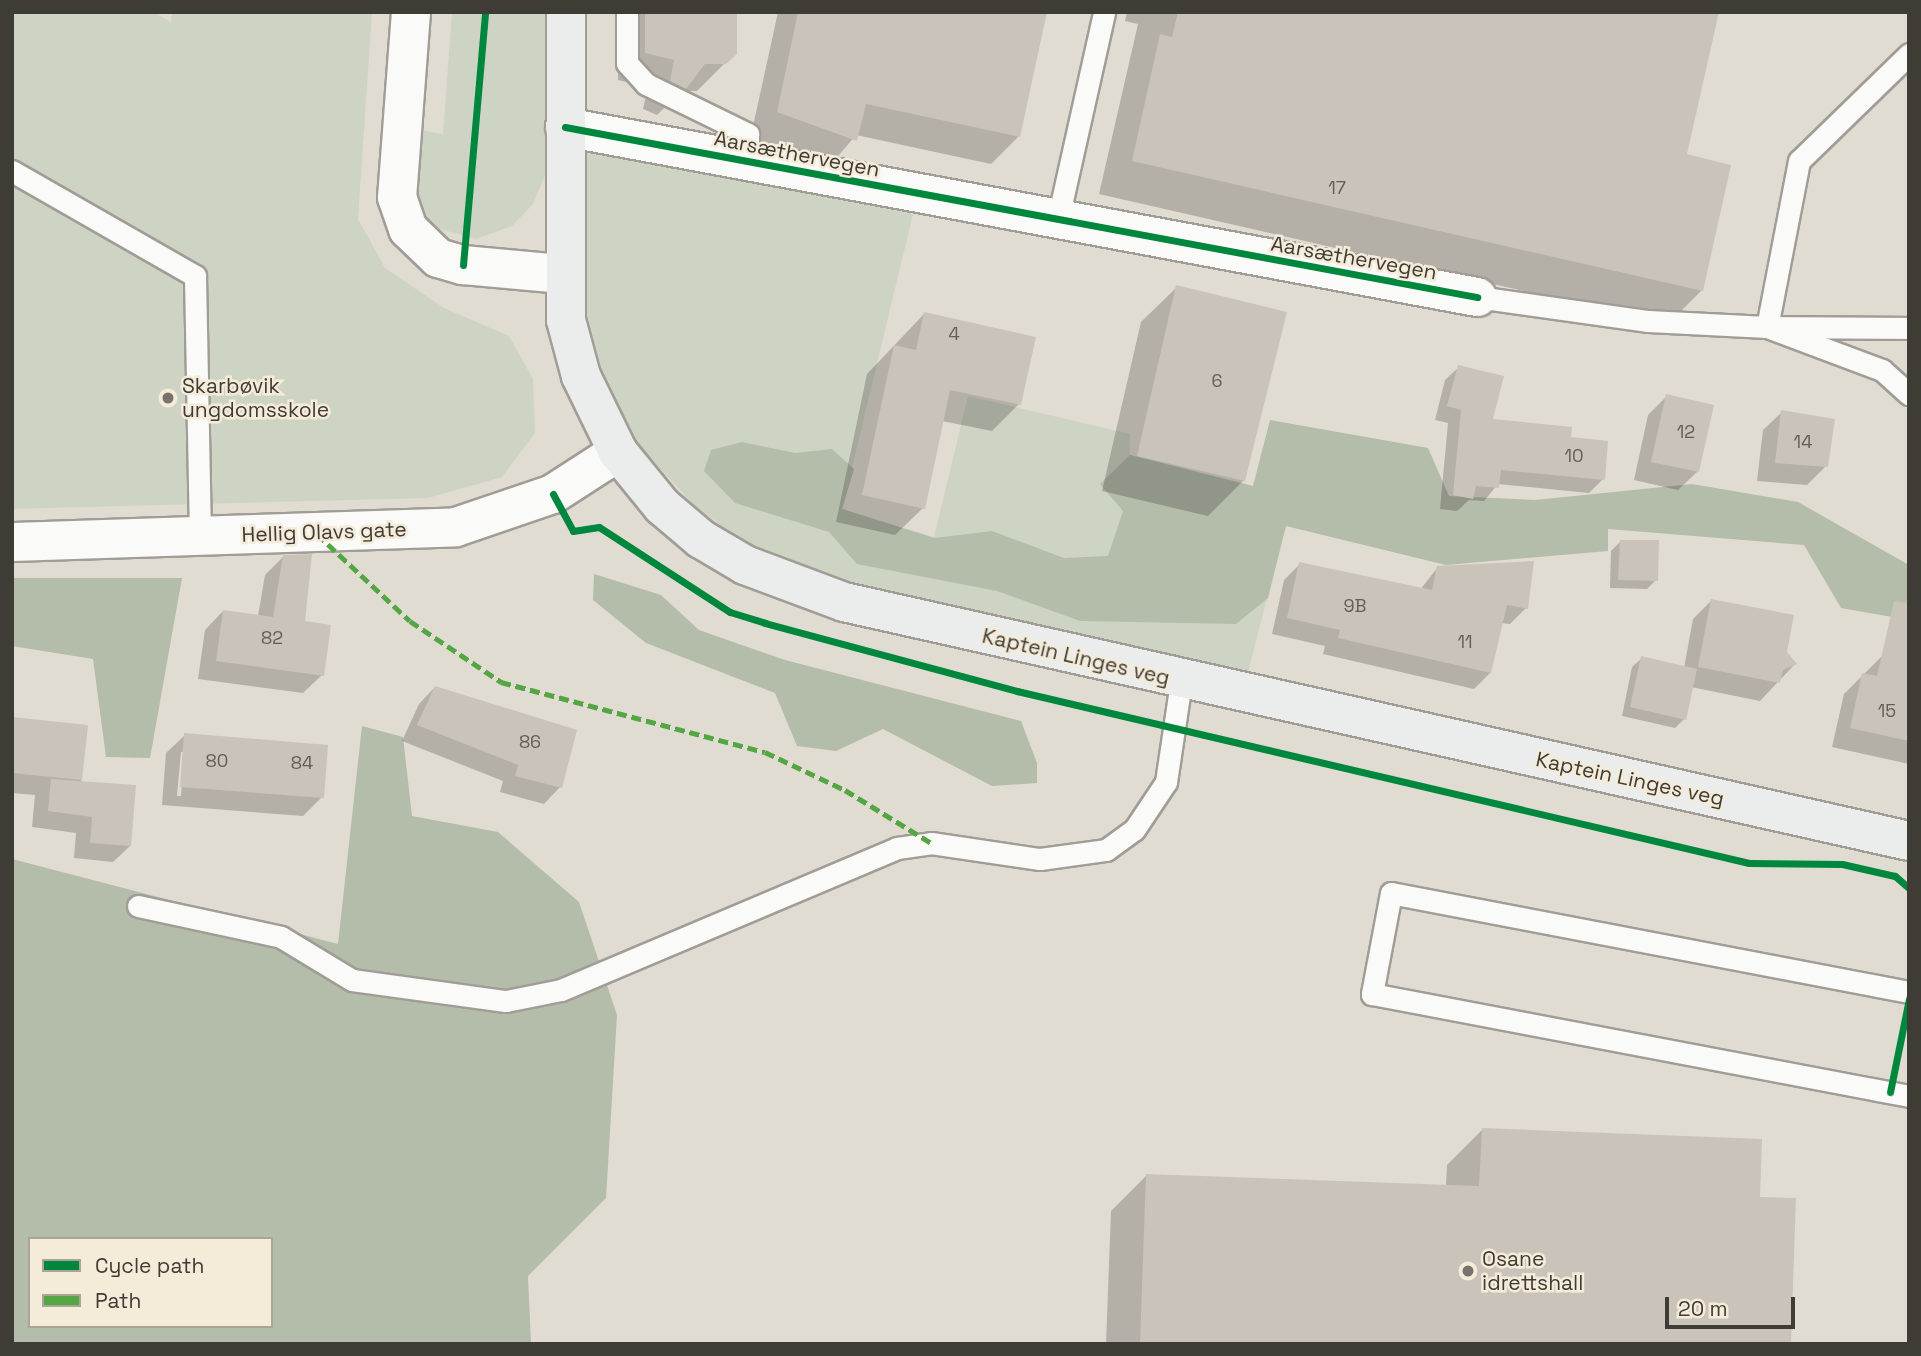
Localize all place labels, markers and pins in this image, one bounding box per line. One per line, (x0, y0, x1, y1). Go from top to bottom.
place label: Skarbøvik ungdomsskole (182, 373, 329, 423)
marker: Skarbøvik ungdomsskole (160, 390, 176, 406)
place label: Osane idrettshall (1482, 1246, 1583, 1296)
marker: Osane idrettshall (1460, 1263, 1476, 1279)

